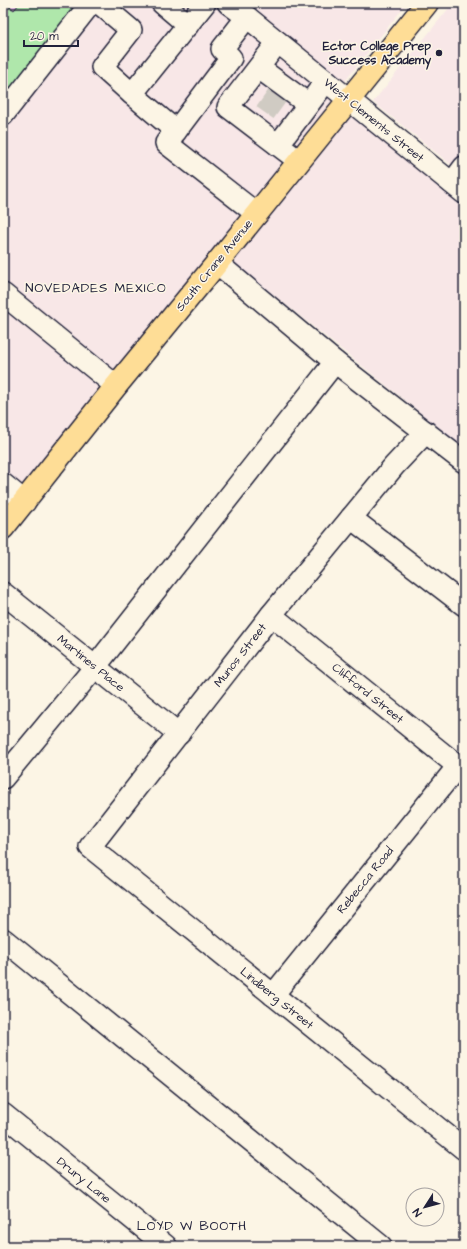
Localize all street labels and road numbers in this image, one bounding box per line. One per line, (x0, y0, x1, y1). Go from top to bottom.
street label: West Clements Street (320, 74, 428, 166)
street label: South Crane Avenue (172, 215, 257, 315)
street label: Munos Street (210, 620, 271, 691)
street label: Martines Place (53, 631, 128, 696)
street label: Clifford Street (328, 659, 407, 728)
street label: Rebecca Road (333, 843, 398, 918)
street label: Lindberg Street (236, 963, 317, 1034)
street label: Drury Lane (52, 1153, 115, 1209)

